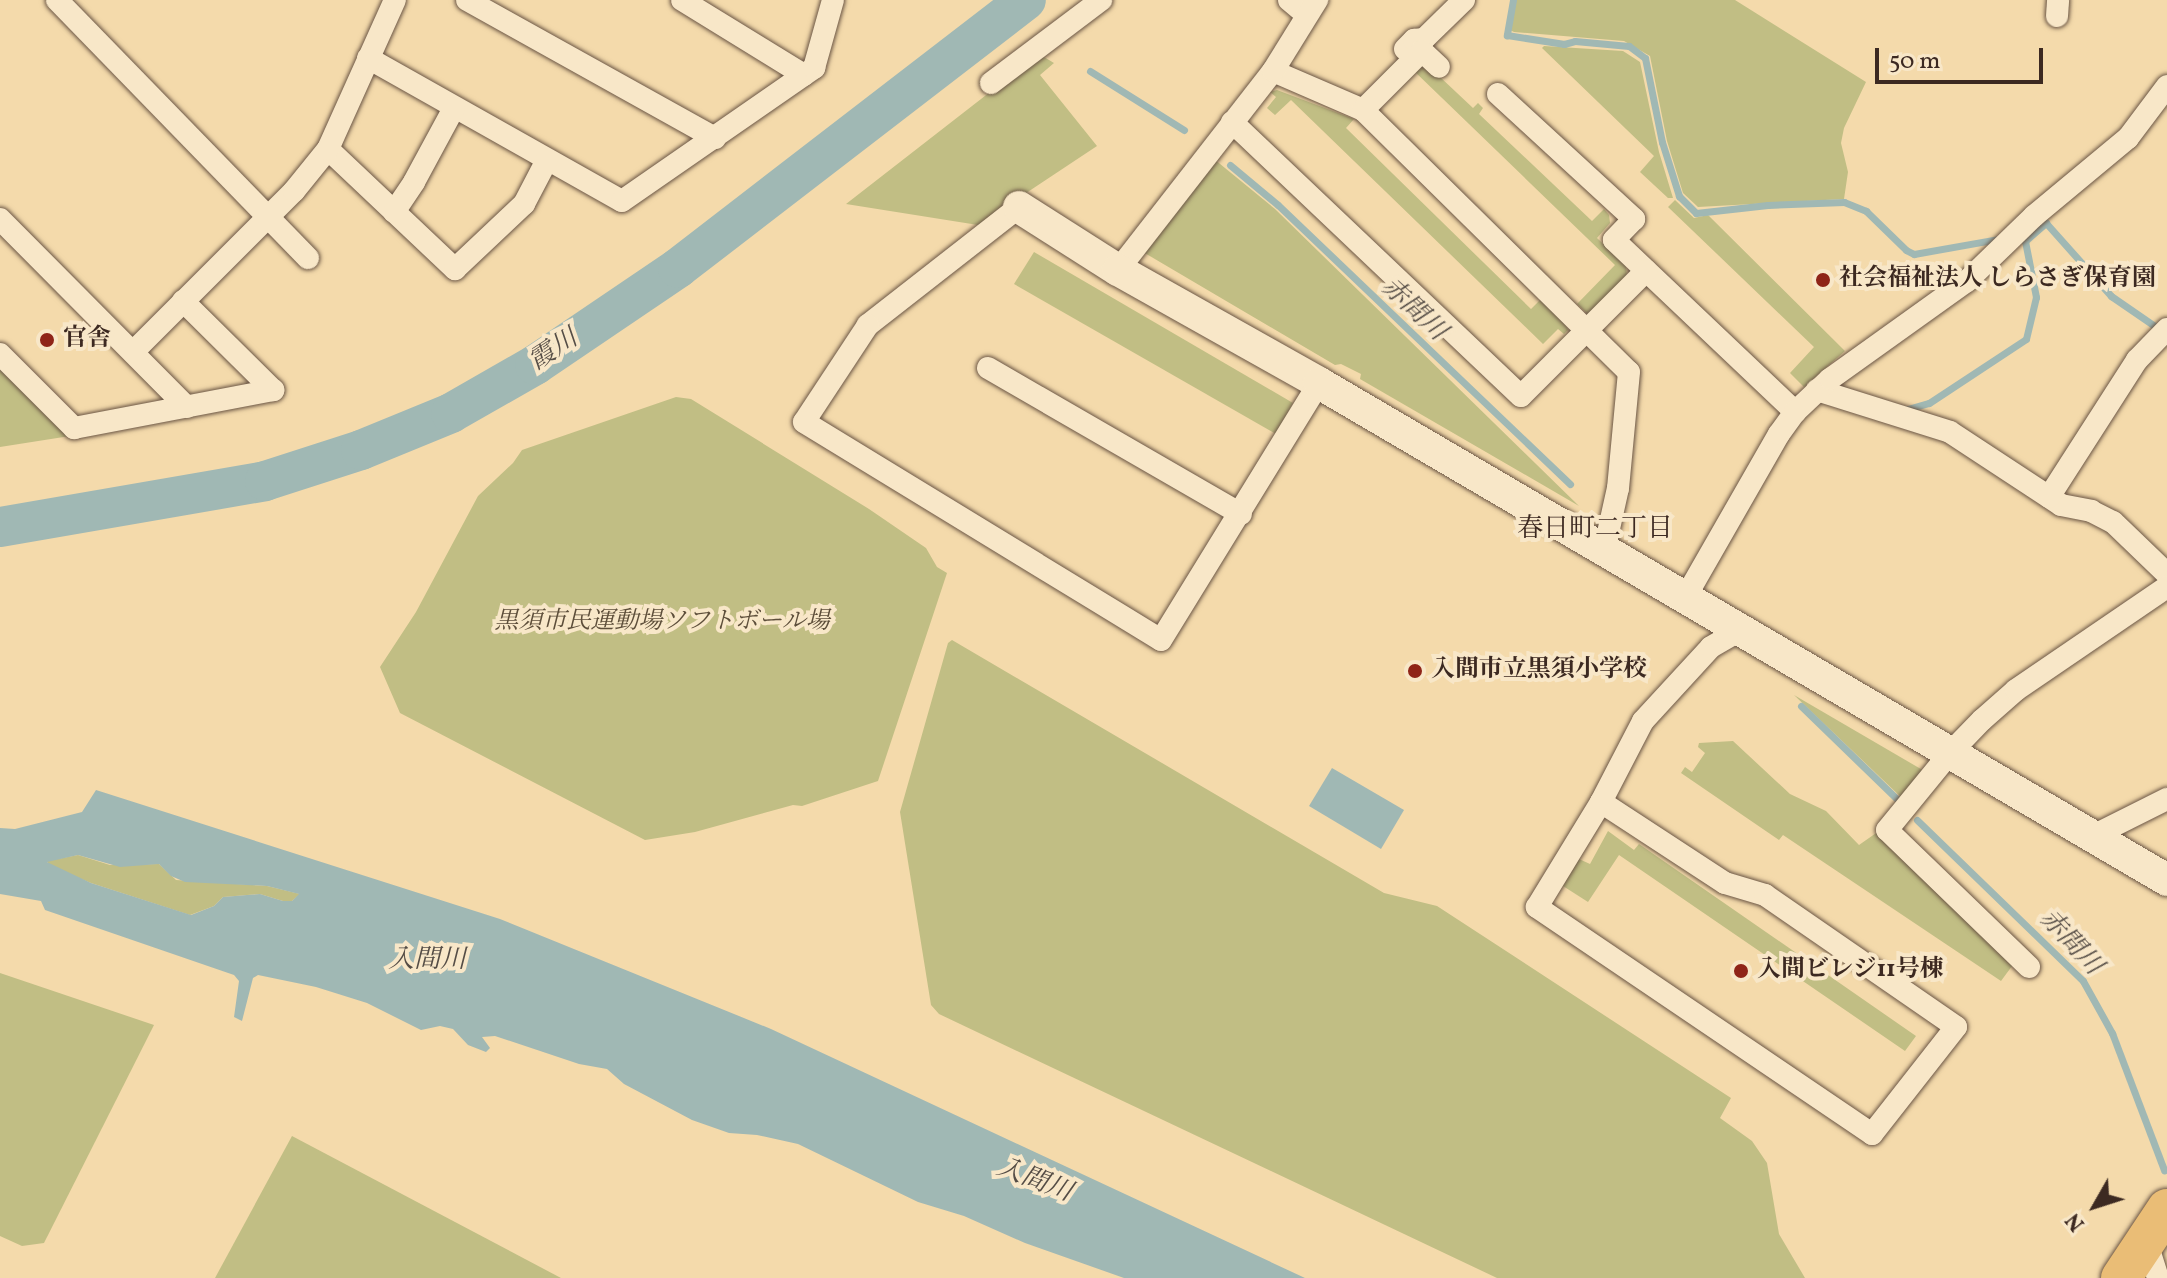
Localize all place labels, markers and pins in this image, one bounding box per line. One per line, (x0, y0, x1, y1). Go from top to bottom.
place label: 社会福祉法人 しらさぎ保育園 (1839, 266, 2156, 294)
marker: 社会福祉法人 しらさぎ保育園 (1814, 271, 1832, 289)
place label: 官舎 (63, 326, 111, 354)
marker: 官舎 (38, 331, 56, 349)
place label: 入間市立黒須小学校 (1431, 657, 1647, 685)
marker: 入間市立黒須小学校 (1406, 662, 1424, 680)
place label: 入間ビレジ11号棟 (1757, 957, 1944, 985)
marker: 入間ビレジ11号棟 (1732, 962, 1750, 980)

